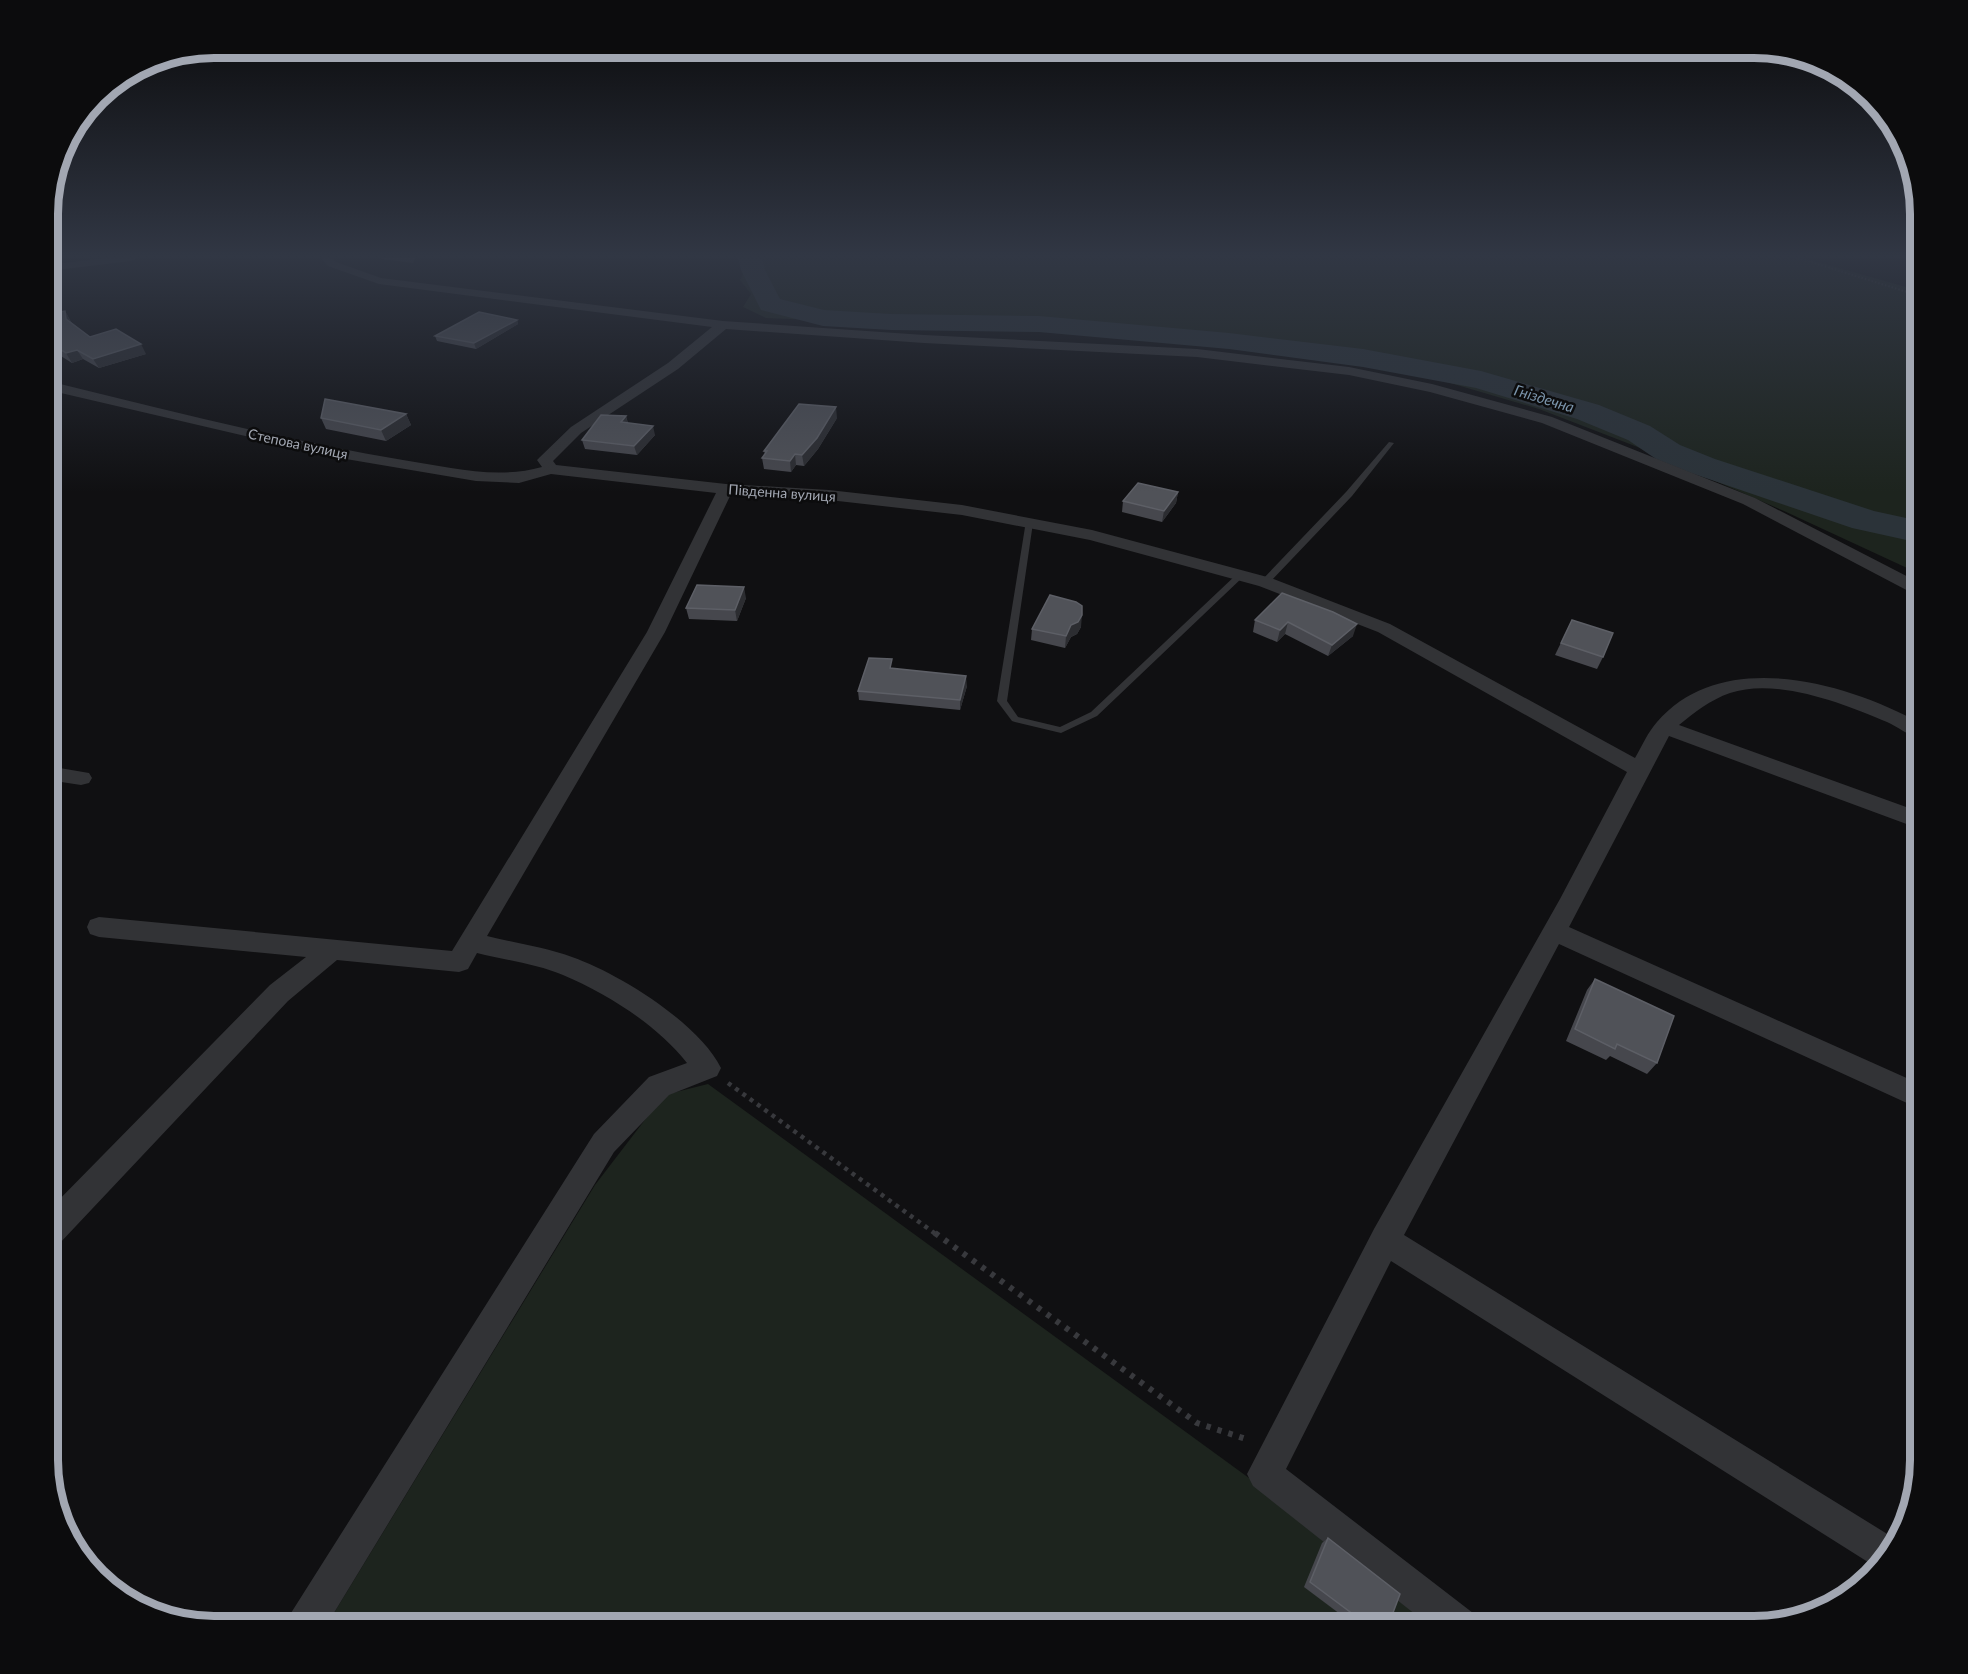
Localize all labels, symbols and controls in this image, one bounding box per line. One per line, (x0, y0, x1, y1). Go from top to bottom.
water label: Гніздечна (1512, 380, 1577, 416)
street label: Степова вулиця (247, 425, 350, 462)
street label: Південна вулиця (728, 480, 836, 505)

